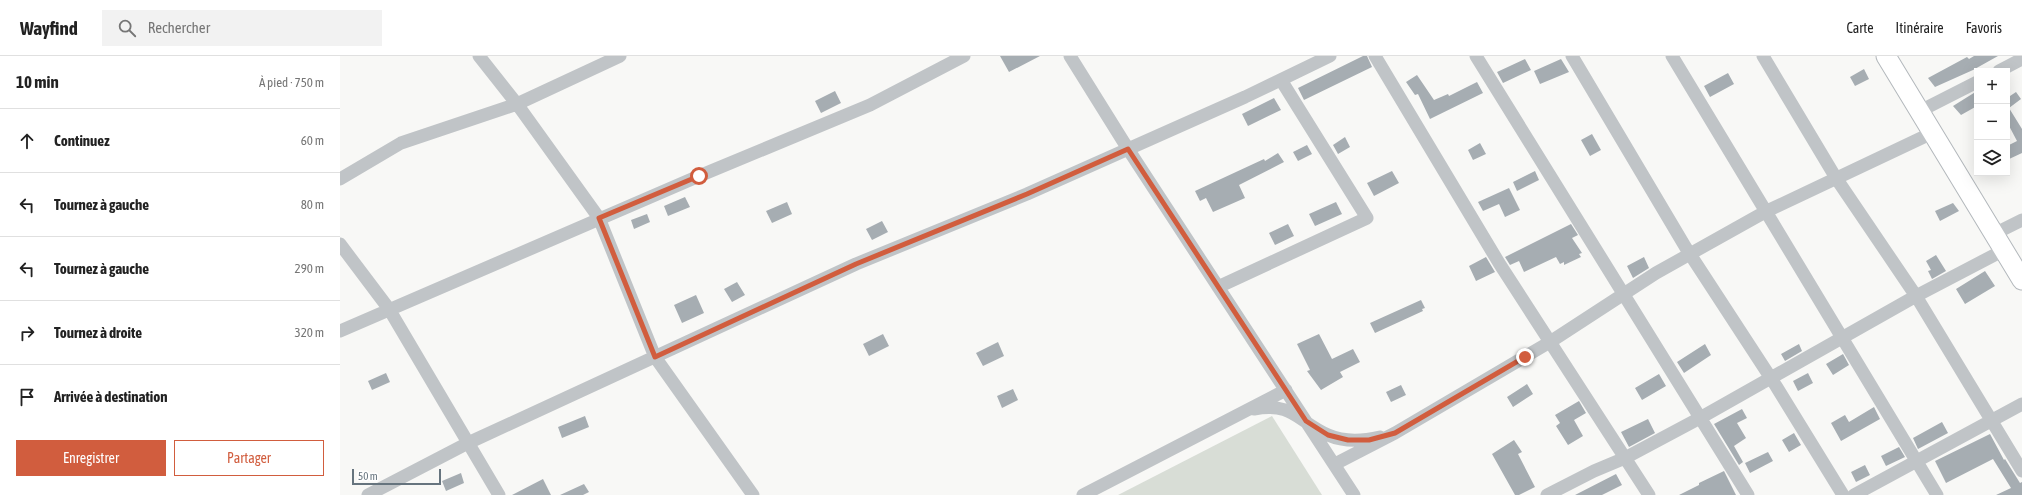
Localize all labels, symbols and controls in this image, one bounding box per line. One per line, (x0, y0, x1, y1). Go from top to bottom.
search box (102, 10, 382, 46)
text: Wayfind (20, 17, 78, 39)
icon: search (116, 17, 138, 39)
text: Rechercher (148, 19, 210, 36)
text: Carte (1847, 20, 1874, 36)
text: Itinéraire (1896, 20, 1944, 36)
text: Favoris (1966, 20, 2002, 36)
map controls (1974, 68, 2010, 176)
button: + (1974, 68, 2010, 104)
text: 10 min (16, 72, 59, 92)
text: À pied · 750 m (259, 75, 324, 90)
button: − (1974, 104, 2010, 140)
icon: ahead (16, 130, 38, 152)
text: Continuez (54, 132, 110, 149)
text: 60 m (301, 133, 324, 148)
button: layers (1974, 140, 2010, 176)
route start (690, 167, 708, 185)
icon: left (16, 194, 38, 216)
text: Tournez à gauche (54, 196, 149, 213)
text: 80 m (301, 197, 324, 212)
icon: left (16, 258, 38, 280)
text: Tournez à gauche (54, 260, 149, 277)
text: 290 m (295, 261, 324, 276)
icon: right (16, 322, 38, 344)
text: Tournez à droite (54, 324, 142, 341)
text: 320 m (295, 325, 324, 340)
route end (1516, 348, 1534, 366)
icon: arrive (16, 386, 38, 408)
text: Arrivée à destination (54, 388, 168, 405)
button: Enregistrer (16, 440, 166, 476)
button: Partager (174, 440, 324, 476)
scale bar (352, 467, 441, 486)
text: 50 m (358, 470, 378, 482)

